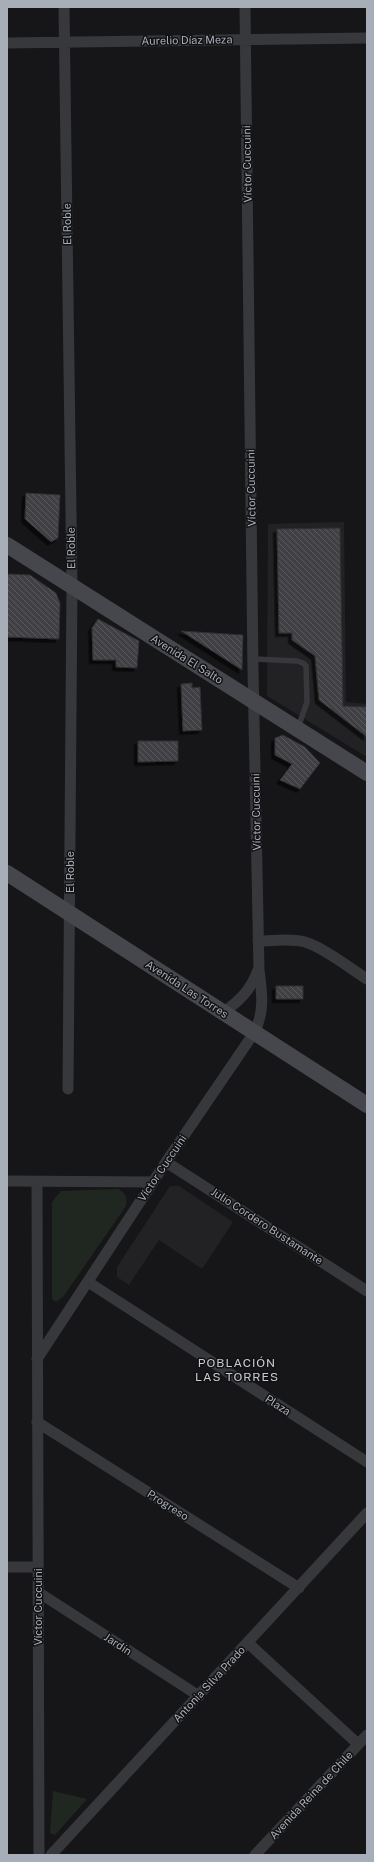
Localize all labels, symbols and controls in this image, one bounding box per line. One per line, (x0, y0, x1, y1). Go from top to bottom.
street label: Aurelio Díaz Meza (141, 33, 233, 47)
street label: Víctor Cuccuini (240, 125, 254, 203)
street label: El Roble (61, 203, 73, 245)
street label: Víctor Cuccuini (244, 449, 258, 527)
street label: El Roble (65, 527, 77, 569)
street label: Avenida El Salto (149, 632, 225, 686)
street label: Víctor Cuccuini (249, 773, 263, 851)
street label: El Roble (64, 851, 76, 893)
street label: Avenida Las Torres (144, 958, 231, 1020)
street label: Víctor Cuccuini (135, 1133, 189, 1203)
street label: Julio Cordero Bustamante (209, 1185, 325, 1267)
district label: POBLACIÓN LAS TORRES (195, 1356, 279, 1384)
street label: Plaza (263, 1392, 293, 1418)
street label: Progreso (145, 1488, 191, 1522)
street label: Víctor Cuccuini (32, 1568, 44, 1646)
street label: Jardín (102, 1631, 134, 1657)
street label: Antonia Silva Prado (171, 1644, 247, 1724)
street label: Avenida Reina de Chile (267, 1749, 355, 1841)

